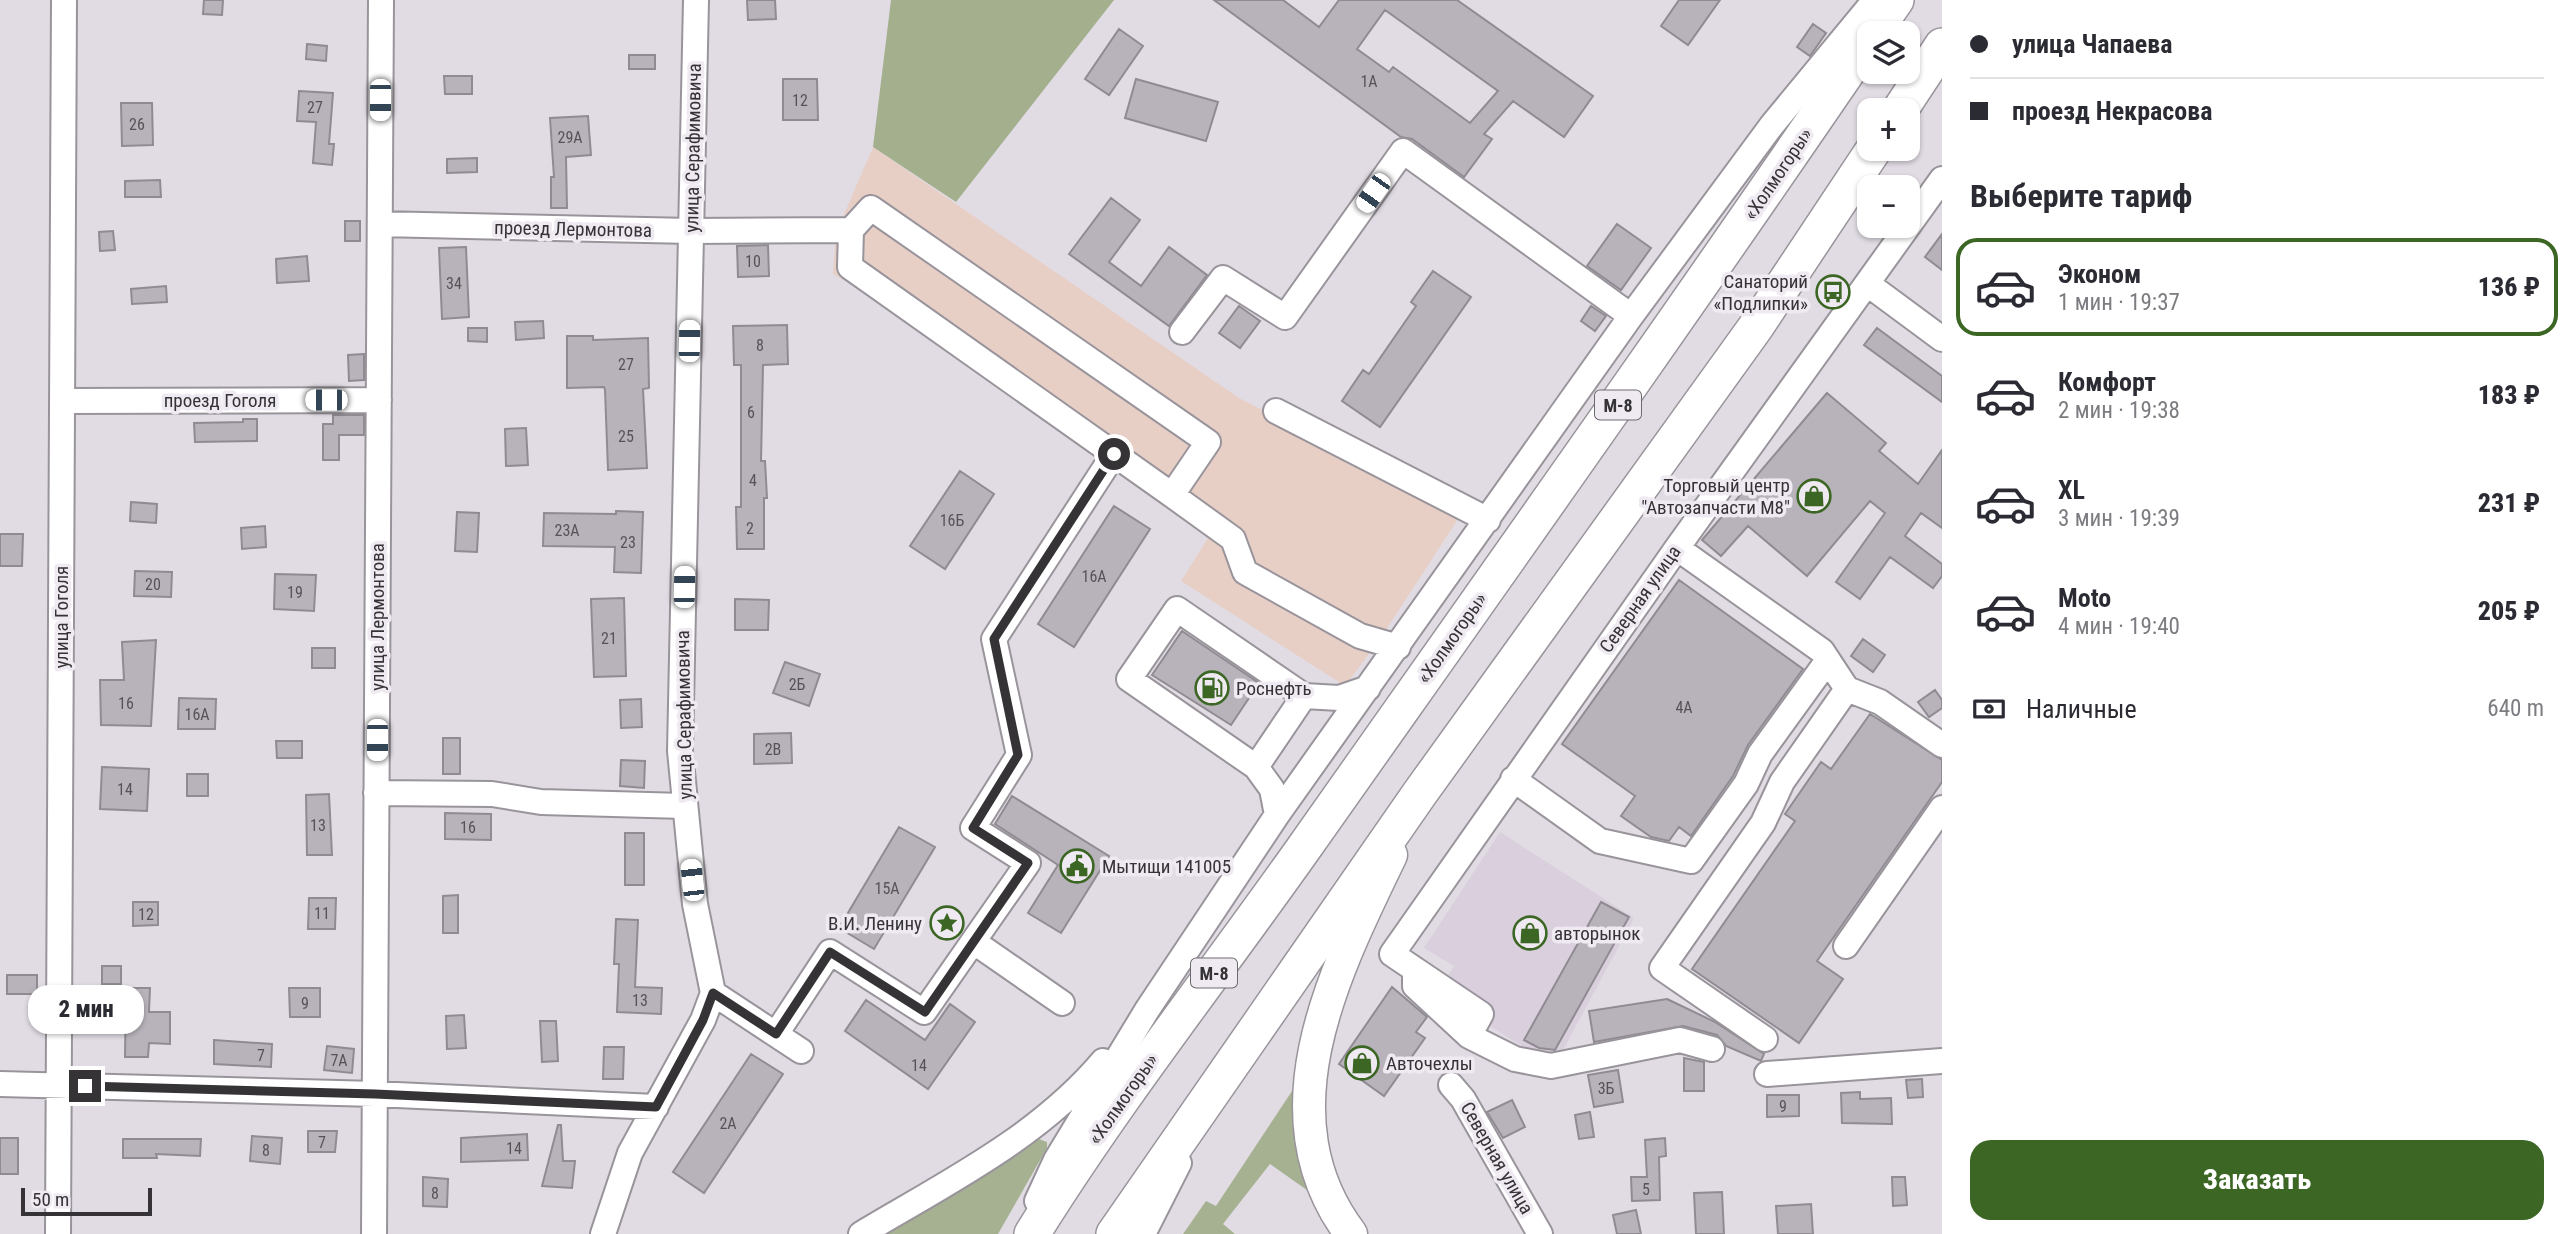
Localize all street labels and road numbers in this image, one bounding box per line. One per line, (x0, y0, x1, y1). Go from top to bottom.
street label: улица Серафимовича (680, 63, 706, 233)
street label: «Холмогоры» (1739, 124, 1817, 224)
street label: проезд Лермонтова (494, 216, 652, 242)
street label: проезд Гоголя (164, 389, 276, 412)
road number: М-8 (1595, 390, 1641, 419)
street label: Северная улица (1595, 541, 1685, 657)
street label: улица Лермонтова (366, 543, 389, 691)
street label: улица Гоголя (50, 566, 73, 668)
street label: «Холмогоры» (1412, 588, 1492, 688)
street label: улица Серафимовича (671, 630, 697, 800)
road number: М-8 (1191, 958, 1237, 988)
street label: «Холмогоры» (1083, 1049, 1163, 1149)
street label: Северная улица (1456, 1098, 1538, 1218)

